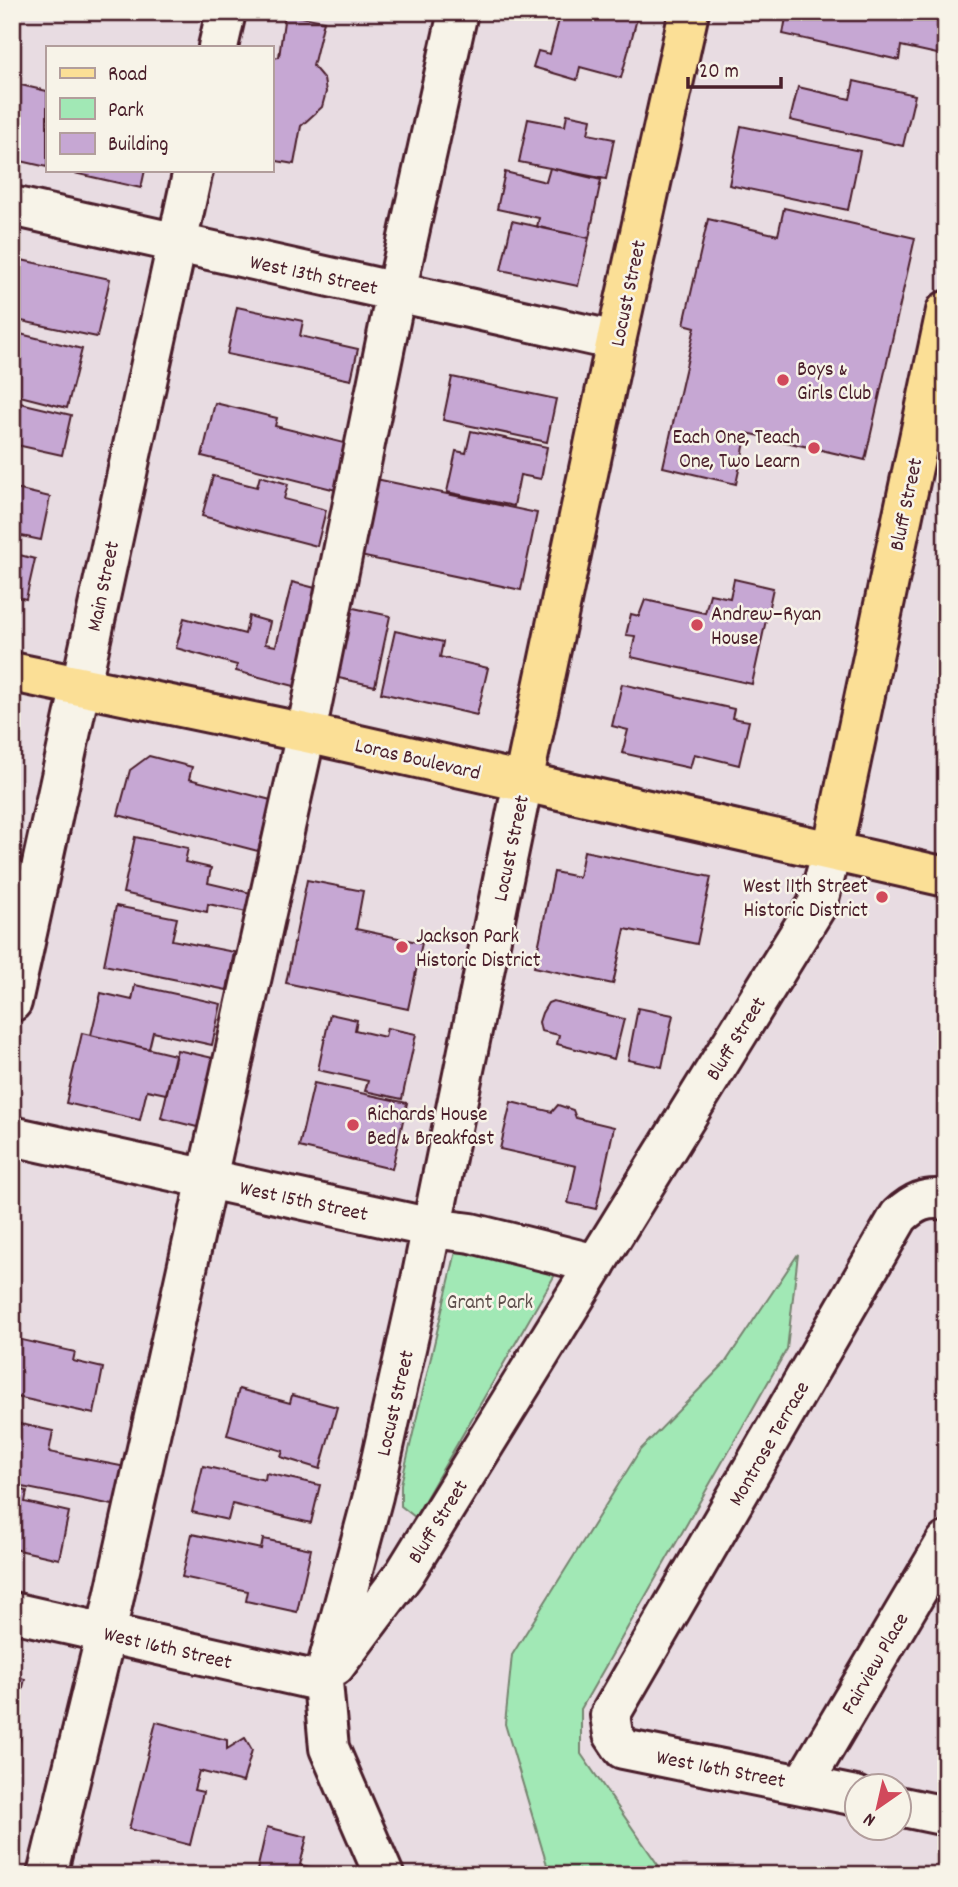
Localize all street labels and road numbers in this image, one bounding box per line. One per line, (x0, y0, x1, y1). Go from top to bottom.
street label: Locust Street (604, 238, 656, 349)
street label: West 13th Street (247, 249, 380, 305)
street label: Bluff Street (883, 455, 932, 554)
street label: Main Street (81, 538, 129, 635)
street label: Loras Boulevard (352, 732, 483, 790)
street label: Locust Street (487, 793, 539, 904)
street label: Bluff Street (700, 992, 775, 1087)
street label: West 15th Street (237, 1175, 370, 1231)
street label: Locust Street (370, 1348, 424, 1460)
street label: Montrose Terrace (723, 1376, 819, 1513)
street label: Bluff Street (402, 1475, 477, 1570)
street label: Fairview Place (835, 1608, 918, 1721)
street label: West 16th Street (100, 1621, 235, 1679)
street label: West 16th Street (653, 1744, 788, 1798)

